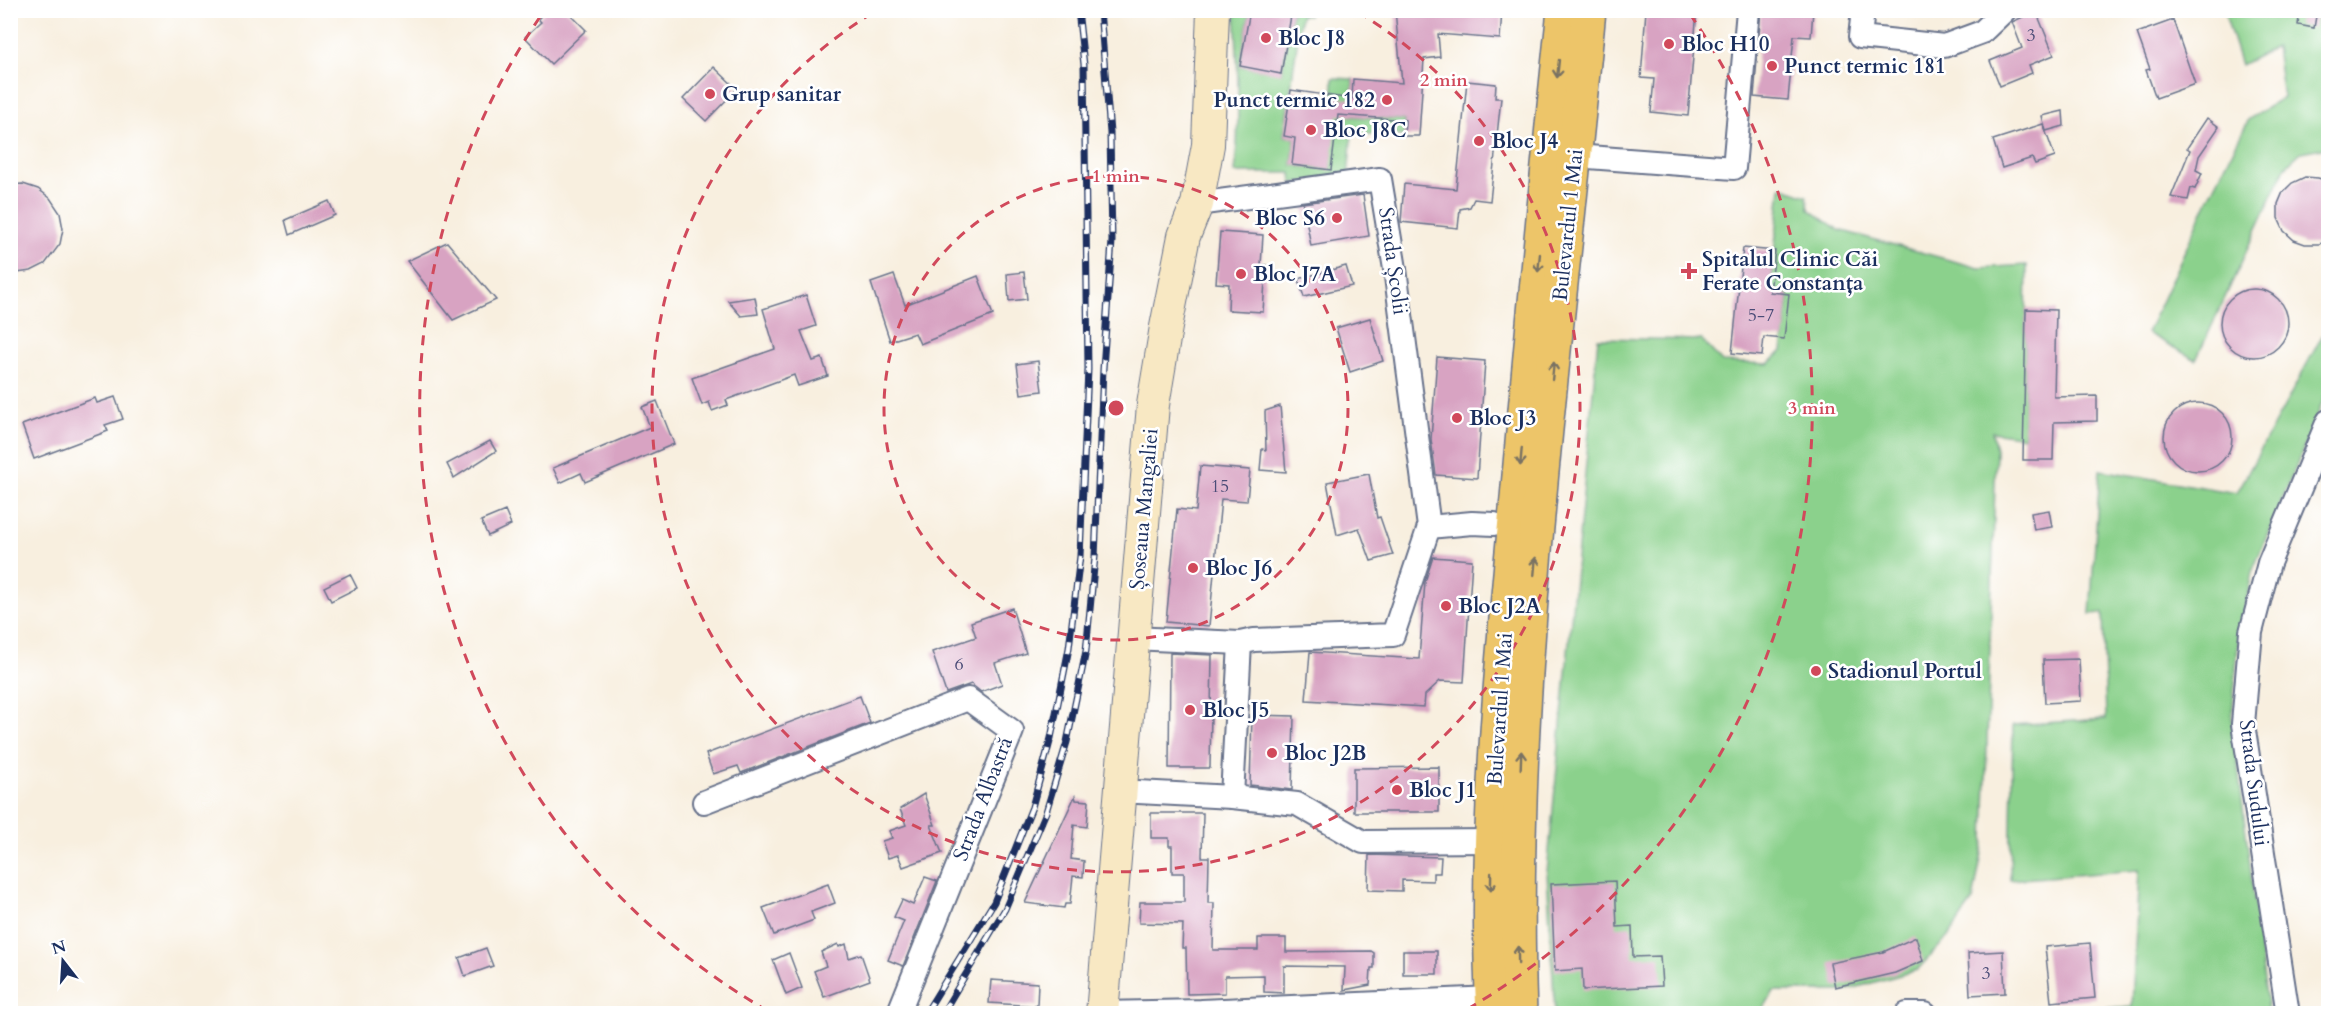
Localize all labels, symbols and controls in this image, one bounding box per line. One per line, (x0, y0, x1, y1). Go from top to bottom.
house number: 3 (2026, 23, 2036, 48)
place label: Bloc J8 (1278, 24, 1345, 53)
place label: Bloc H10 (1681, 30, 1770, 59)
marker: Bloc J8 (1259, 31, 1273, 45)
marker: Bloc H10 (1662, 37, 1676, 51)
place label: Punct termic 181 (1784, 52, 1946, 81)
one-way arrow (1552, 58, 1563, 78)
marker: Punct termic 181 (1765, 59, 1779, 73)
text: 2 min (1420, 68, 1468, 93)
place label: Grup sanitar (722, 80, 842, 109)
place label: Punct termic 182 (1213, 86, 1375, 115)
marker: Grup sanitar (703, 87, 717, 101)
marker: Punct termic 182 (1380, 93, 1394, 107)
place label: Bloc J8C (1323, 116, 1406, 145)
marker: Bloc J8C (1304, 123, 1318, 137)
place label: Bloc J4 (1491, 127, 1558, 156)
marker: Bloc J4 (1472, 134, 1486, 148)
street label: Bulevardul 1 Mai (1546, 147, 1590, 303)
text: 1 min (1092, 164, 1140, 189)
place label: Bloc S6 (1255, 204, 1325, 233)
street label: Strada Școlii (1371, 205, 1415, 317)
marker: Bloc S6 (1330, 211, 1344, 225)
place label: Spitalul Clinic Căi Ferate Constanța (1702, 245, 1879, 298)
one-way arrow (1533, 252, 1544, 272)
place label: Bloc J7A (1253, 260, 1336, 289)
marker: Spitalul Clinic Căi Ferate Constanța (1680, 262, 1698, 280)
marker: Bloc J7A (1234, 267, 1248, 281)
house number: 5-7 (1748, 303, 1774, 328)
one-way arrow (1548, 362, 1559, 382)
text: 3 min (1788, 396, 1836, 421)
centre of rings (1106, 398, 1126, 418)
place label: Bloc J3 (1469, 404, 1536, 433)
marker: Bloc J3 (1450, 411, 1464, 425)
street label: Șoseaua Mangaliei (1122, 427, 1166, 591)
one-way arrow (1515, 446, 1526, 466)
house number: 15 (1211, 474, 1229, 499)
place label: Bloc J6 (1205, 554, 1272, 583)
one-way arrow (1530, 556, 1541, 576)
marker: Bloc J6 (1186, 561, 1200, 575)
place label: Bloc J2A (1458, 592, 1541, 621)
marker: Bloc J2A (1439, 599, 1453, 613)
street label: Bulevardul 1 Mai (1480, 632, 1520, 786)
house number: 6 (954, 652, 964, 677)
place label: Stadionul Portul (1828, 657, 1982, 686)
marker: Stadionul Portul (1809, 664, 1823, 678)
place label: Bloc J5 (1202, 696, 1269, 725)
marker: Bloc J5 (1183, 703, 1197, 717)
street label: Strada Sudului (2232, 718, 2276, 848)
street label: Strada Albastră (946, 733, 1020, 865)
place label: Bloc J2B (1284, 739, 1366, 768)
marker: Bloc J2B (1265, 746, 1279, 760)
one-way arrow (1515, 751, 1526, 771)
place label: Bloc J1 (1409, 776, 1476, 805)
marker: Bloc J1 (1390, 783, 1404, 797)
one-way arrow (1485, 871, 1497, 891)
north arrow (33, 931, 93, 991)
text: N (49, 935, 69, 960)
one-way arrow (1512, 946, 1524, 966)
house number: 3 (1981, 961, 1991, 986)

